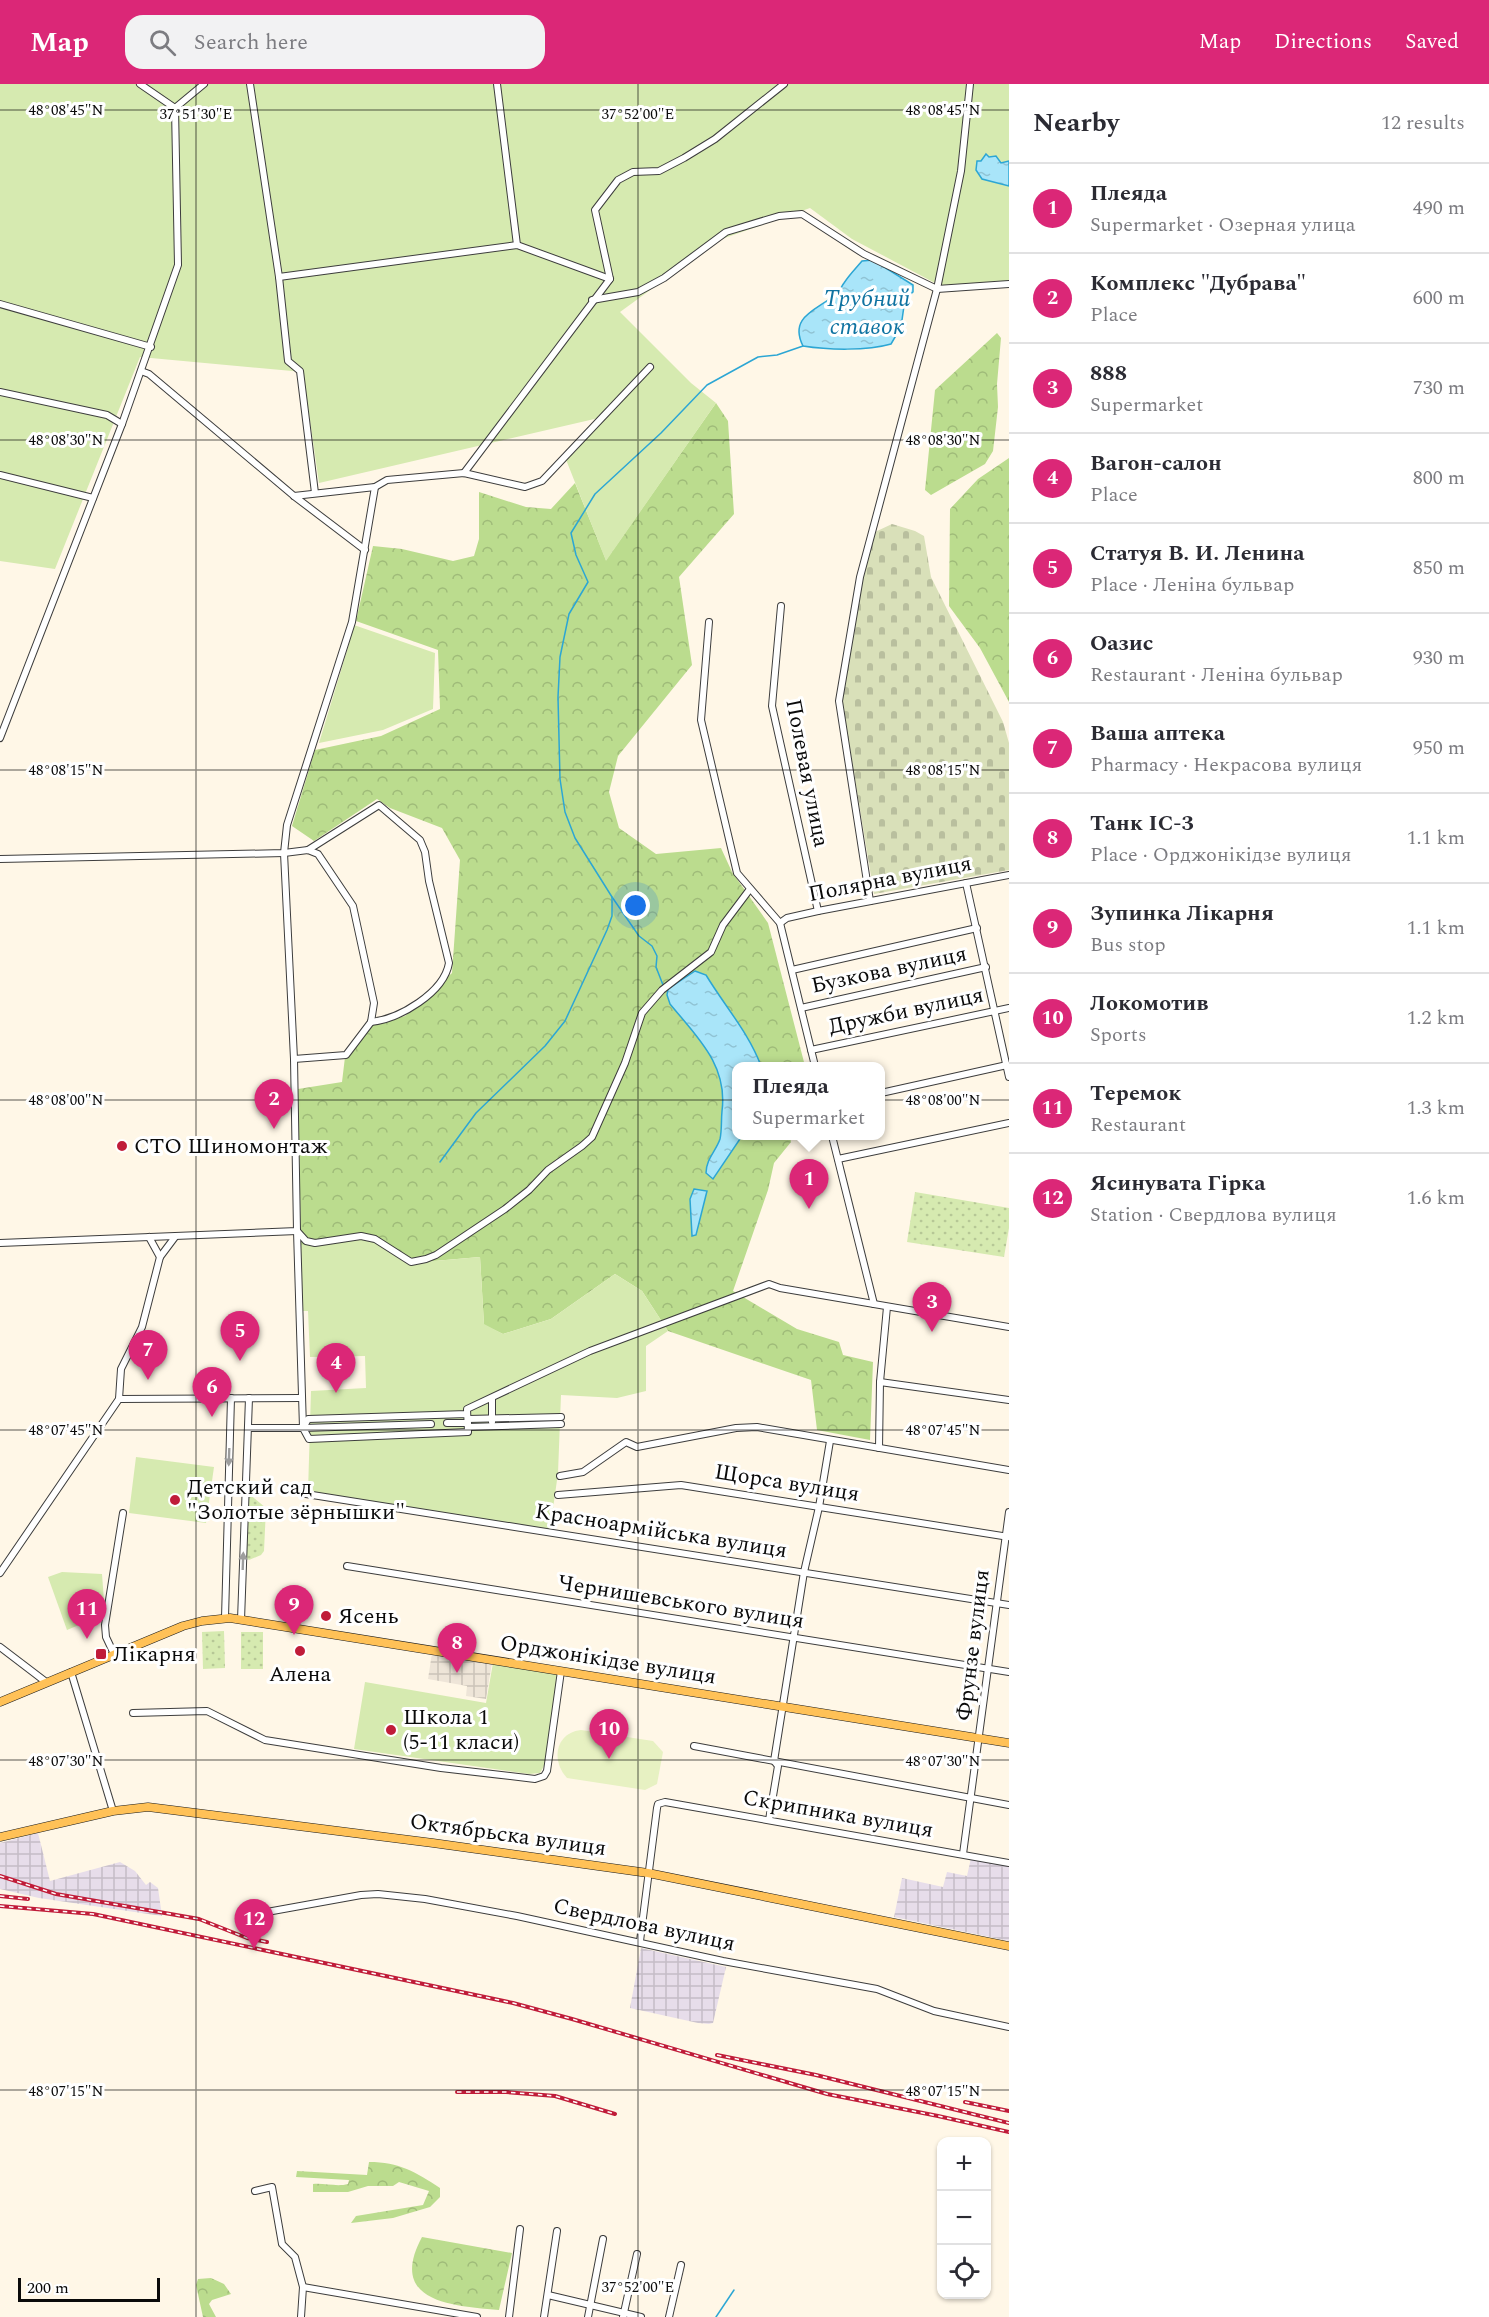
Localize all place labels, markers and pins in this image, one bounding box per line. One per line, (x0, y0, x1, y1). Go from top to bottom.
pin: 2 (254, 1080, 294, 1129)
place label: СТО Шиномонтаж (134, 1130, 328, 1163)
marker: СТО Шиномонтаж (115, 1139, 129, 1153)
pin: 1 (790, 1160, 828, 1209)
pin: 3 (912, 1282, 952, 1332)
pin: 5 (220, 1312, 260, 1361)
pin: 7 (128, 1330, 168, 1380)
pin: 4 (316, 1344, 356, 1393)
pin: 6 (192, 1368, 232, 1417)
place label: Детский сад "Золотые зёрнышки" (187, 1471, 405, 1529)
marker: Детский сад "Золотые зёрнышки" (168, 1493, 182, 1507)
pin: 9 (274, 1586, 314, 1635)
pin: 11 (68, 1590, 106, 1639)
place label: Ясень (338, 1600, 399, 1633)
marker: Ясень (319, 1609, 333, 1623)
pin: 8 (438, 1624, 476, 1673)
place label: Лікарня (113, 1638, 196, 1671)
marker: Алена (293, 1644, 307, 1658)
marker: Лікарня (94, 1647, 108, 1661)
place label: Алена (269, 1658, 332, 1691)
place label: Школа 1 (5-11 класи) (403, 1701, 519, 1759)
pin: 10 (590, 1710, 628, 1759)
marker: Школа 1 (5-11 класи) (384, 1723, 398, 1737)
pin: 12 (234, 1900, 274, 1949)

